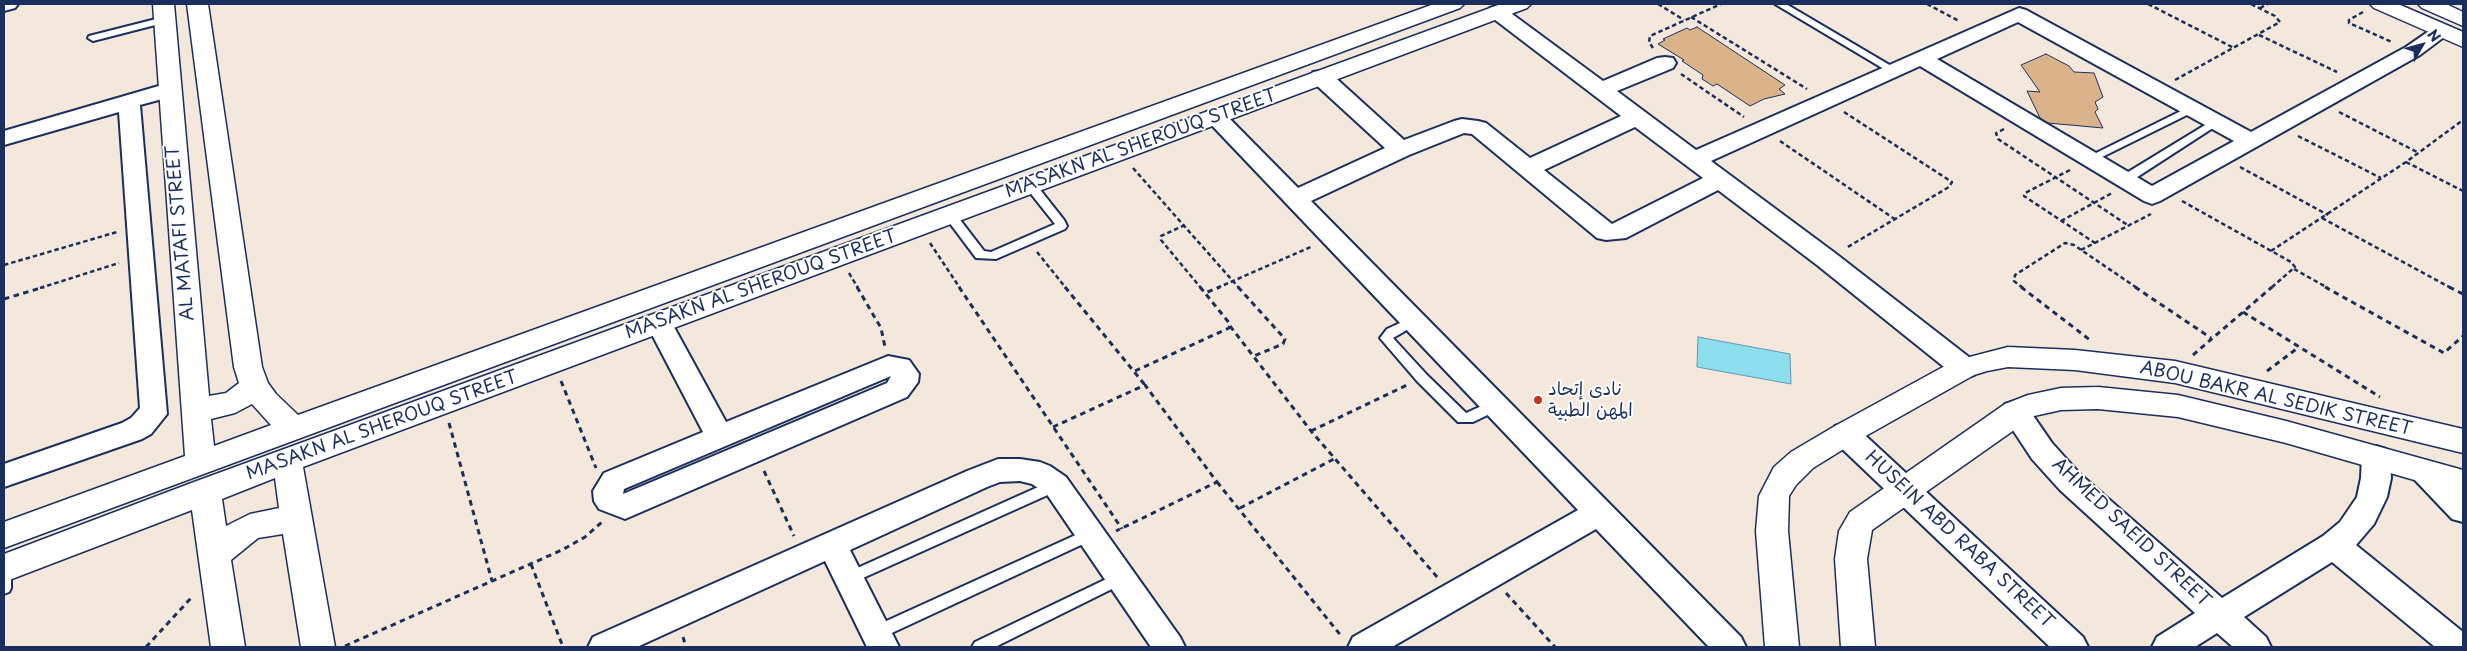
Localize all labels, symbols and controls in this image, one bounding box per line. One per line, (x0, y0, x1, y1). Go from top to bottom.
north arrow (2397, 20, 2447, 70)
text: N (2423, 25, 2446, 46)
street label: MASAKN AL SHEROUQ STREET (1002, 85, 1280, 203)
street label: AL MATAFI STREET (163, 144, 199, 322)
street label: MASAKN AL SHEROUQ STREET (622, 226, 900, 344)
street label: ABOU BAKR AL SEDIK STREET (2138, 357, 2414, 441)
street label: MASAKN AL SHEROUQ STREET (243, 367, 521, 485)
place label: نادى إتحاد المهن الطبية (1548, 379, 1633, 422)
marker: نادى إتحاد المهن الطبية (1532, 394, 1544, 406)
street label: HUSEIN ABD RABA STREET (1860, 447, 2058, 633)
street label: AHMED SAEID STREET (2047, 454, 2215, 612)

